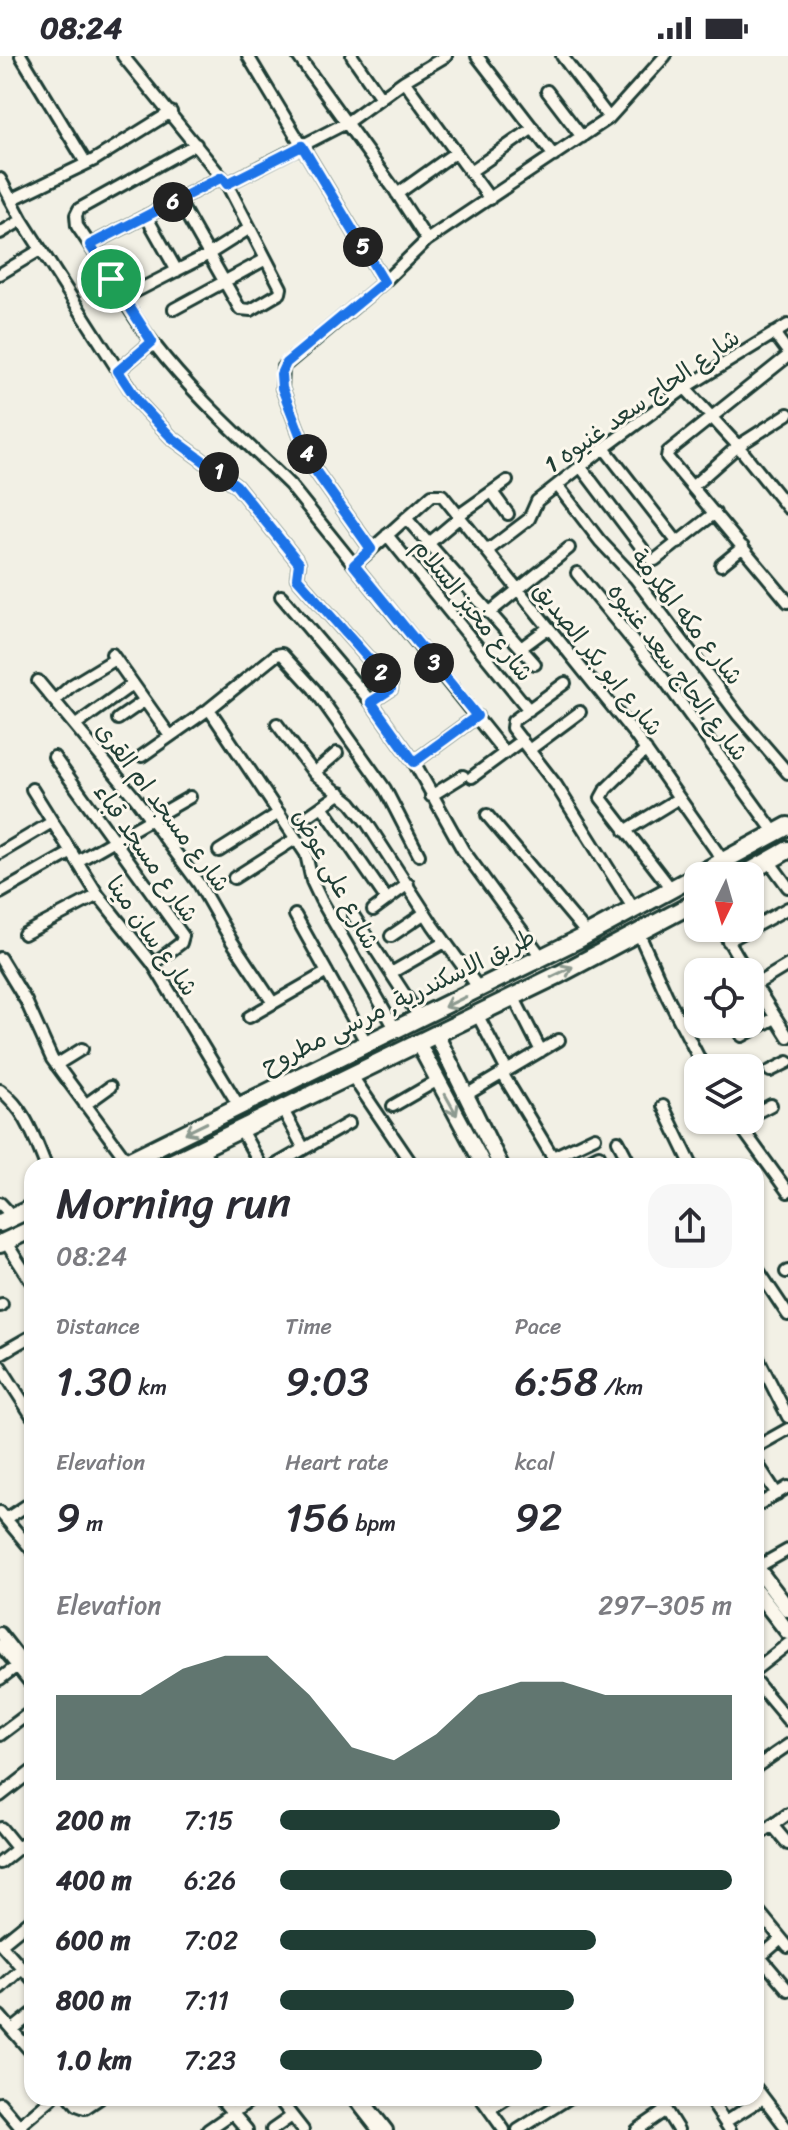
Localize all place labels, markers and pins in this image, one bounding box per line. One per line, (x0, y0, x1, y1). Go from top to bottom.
pin: 6 (153, 182, 193, 222)
pin: 5 (343, 227, 383, 267)
pin (77, 245, 145, 313)
pin: 4 (287, 434, 327, 474)
pin: 1 (199, 452, 239, 492)
pin: 3 (414, 643, 454, 683)
pin: 2 (361, 653, 401, 693)

